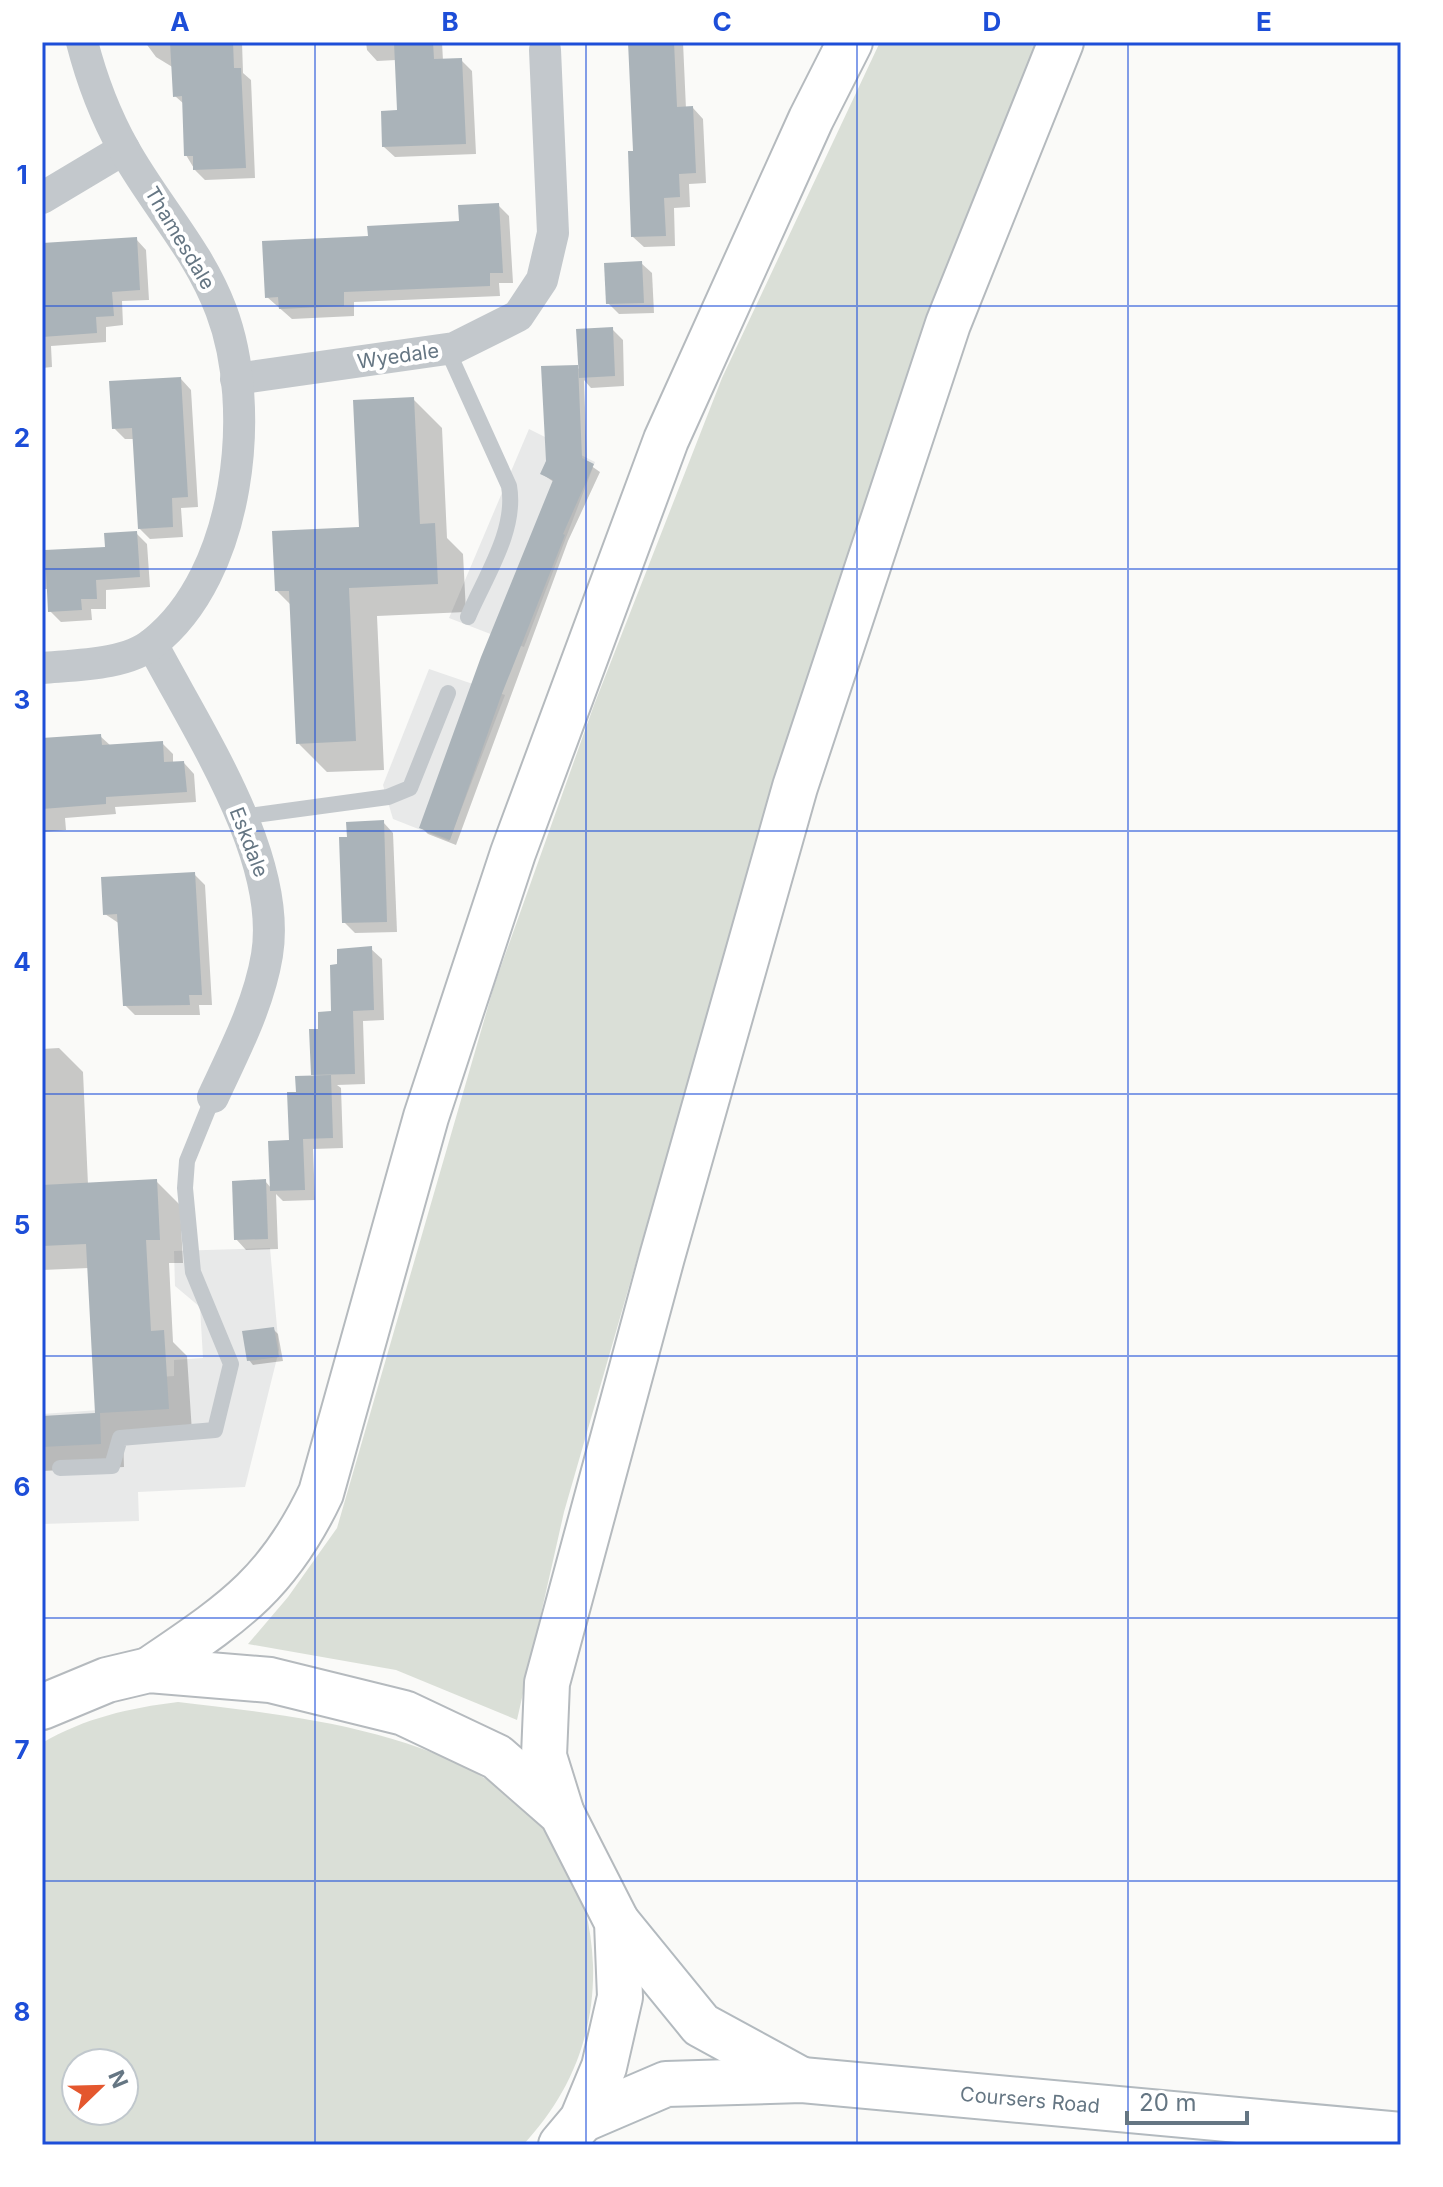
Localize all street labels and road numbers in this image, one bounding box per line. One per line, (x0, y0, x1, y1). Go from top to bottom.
street label: Thamesdale (140, 182, 220, 294)
street label: Wyedale (356, 338, 440, 374)
street label: Eskdale (225, 804, 273, 880)
street label: Coursers Road (959, 2082, 1101, 2118)

